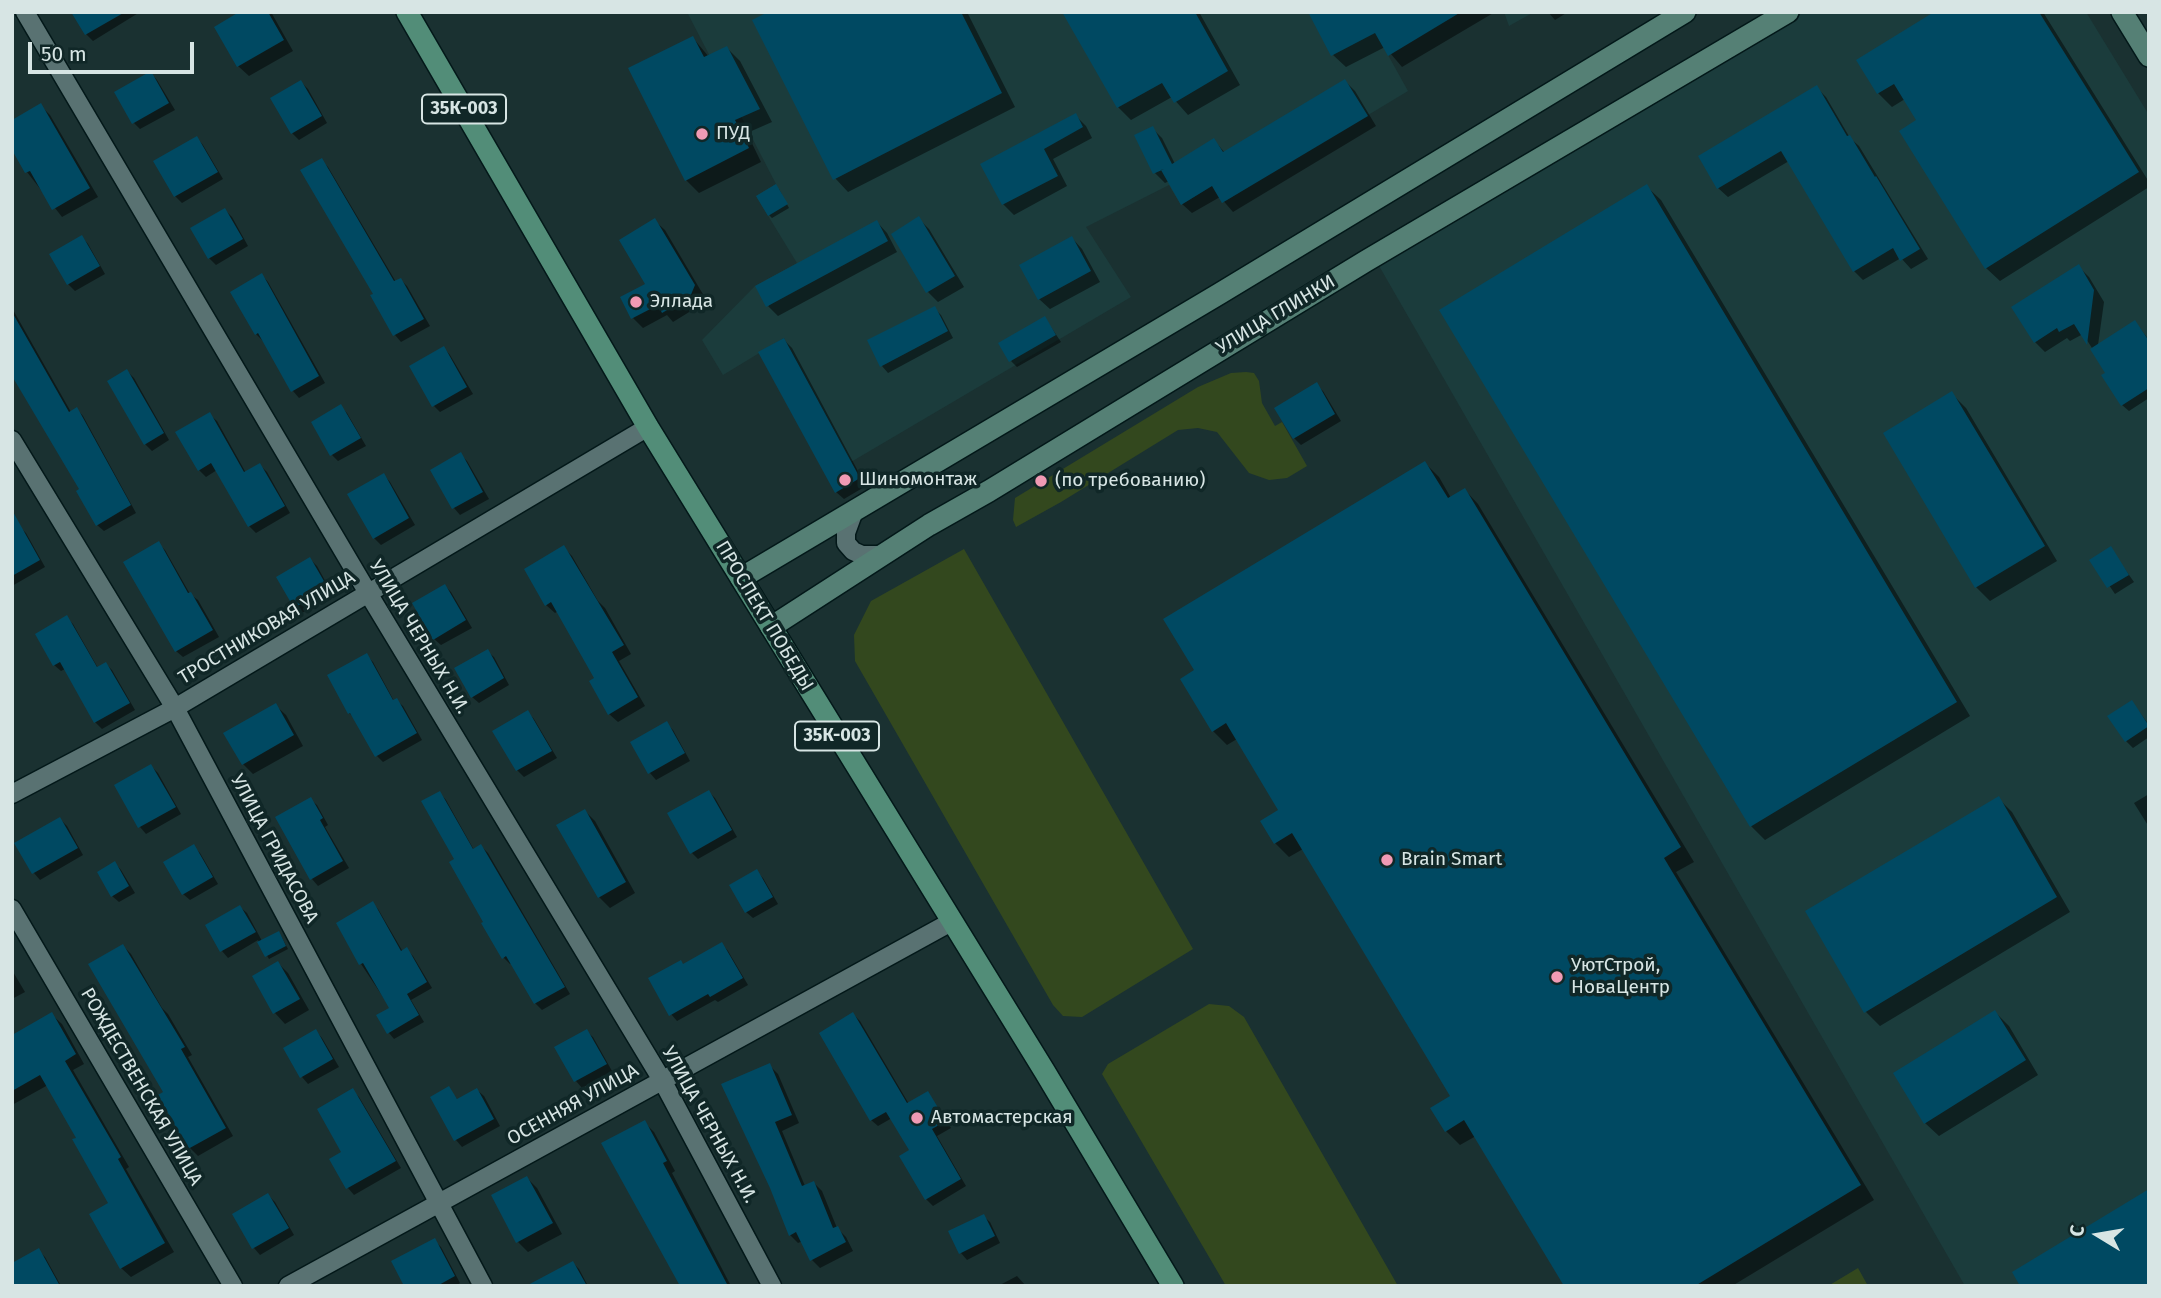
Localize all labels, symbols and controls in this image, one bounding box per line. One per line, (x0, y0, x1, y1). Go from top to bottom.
scale bar (32, 28, 198, 72)
text: 50 m (41, 41, 87, 67)
road number: 35К-003 (422, 94, 506, 124)
place label: ПУД (716, 123, 750, 145)
marker: ПУД (694, 126, 710, 142)
street label: УЛИЦА ГЛИНКИ (1212, 271, 1340, 359)
place label: Эллада (650, 291, 713, 313)
marker: Эллада (628, 294, 644, 310)
place label: Шиномонтаж (859, 469, 977, 491)
place label: (по требованию) (1055, 470, 1205, 492)
marker: Шиномонтаж (837, 472, 853, 488)
marker: (по требованию) (1033, 473, 1049, 489)
street label: ПРОСПЕКТ ПОБЕДЫ (710, 537, 818, 695)
street label: УЛИЦА ЧЕРНЫХ Н.И. (364, 556, 474, 718)
street label: ТРОСТНИКОВАЯ УЛИЦА (175, 566, 359, 690)
road number: 35К-003 (795, 722, 879, 750)
street label: УЛИЦА ГРИДАСОВА (225, 771, 323, 927)
place label: Brain Smart (1401, 849, 1502, 871)
marker: Brain Smart (1379, 852, 1395, 868)
place label: УютСтрой, НоваЦентр (1571, 955, 1670, 999)
marker: УютСтрой, НоваЦентр (1549, 969, 1565, 985)
street label: РОЖДЕСТВЕНСКАЯ УЛИЦА (75, 984, 207, 1190)
street label: УЛИЦА ЧЕРНЫХ Н.И. (656, 1043, 762, 1207)
street label: ОСЕННЯЯ УЛИЦА (503, 1059, 643, 1151)
place label: Автомастерская (931, 1107, 1073, 1129)
marker: Автомастерская (909, 1110, 925, 1126)
north arrow (2063, 1200, 2133, 1270)
text: С (2065, 1223, 2089, 1238)

